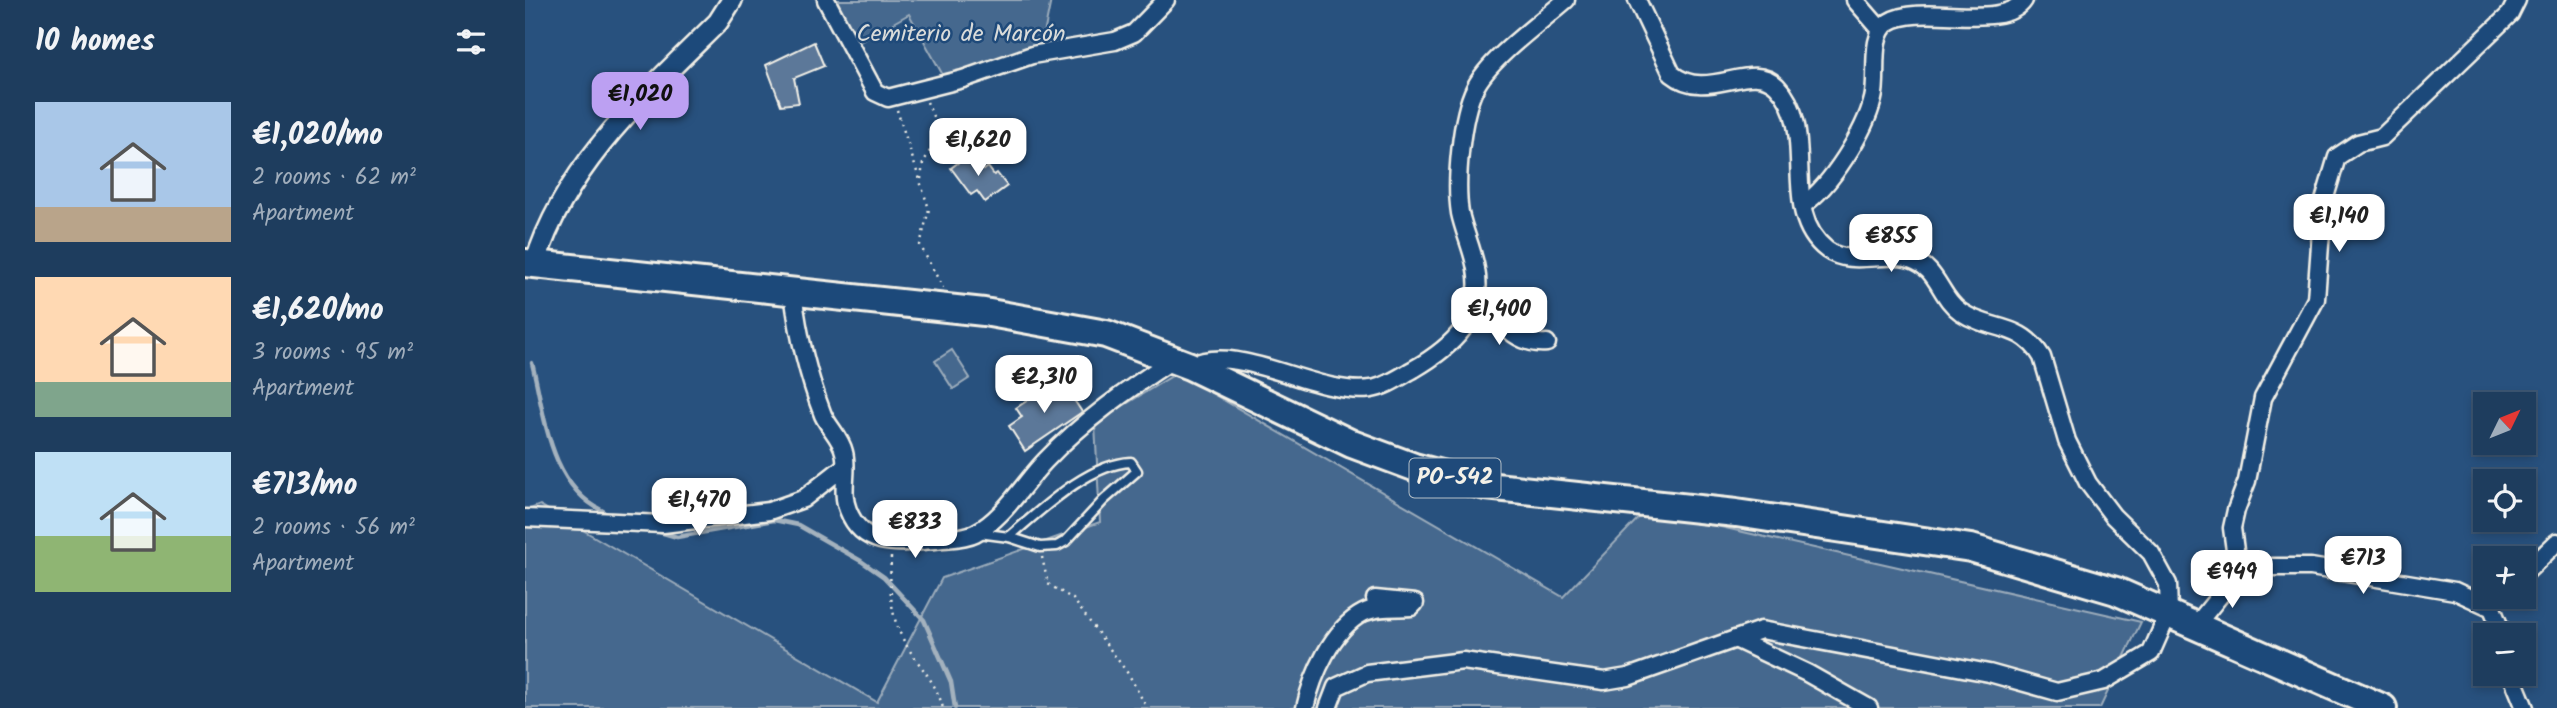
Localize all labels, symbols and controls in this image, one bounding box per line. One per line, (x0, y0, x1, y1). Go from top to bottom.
park label: Cemiterio de Marcón (856, 15, 1066, 54)
text: 10 homes (35, 18, 155, 66)
icon: filters (452, 23, 490, 61)
pin: €1,020 (583, 72, 697, 132)
text: €1,020 (608, 77, 672, 113)
text: €1,020/mo (252, 112, 383, 160)
pin: €1,620 (921, 118, 1035, 178)
text: €1,620 (945, 123, 1011, 159)
icon: home (91, 130, 175, 214)
text: 2 rooms · 62 m² (252, 160, 416, 196)
pin: €1,140 (2282, 194, 2396, 254)
text: Apartment (252, 196, 354, 232)
text: €1,140 (2310, 199, 2368, 235)
pin: €855 (1850, 215, 1932, 274)
text: €855 (1865, 219, 1917, 255)
text: €1,620/mo (252, 287, 384, 335)
pin: €1,400 (1442, 288, 1556, 347)
text: €1,400 (1467, 292, 1531, 328)
icon: home (91, 305, 175, 389)
text: 3 rooms · 95 m² (252, 335, 413, 371)
pin: €2,310 (987, 356, 1101, 415)
text: €2,310 (1011, 360, 1077, 396)
text: Apartment (252, 371, 354, 407)
north arrow (2473, 392, 2536, 455)
map controls (2473, 392, 2536, 686)
road number: PO-542 (1409, 458, 1501, 498)
text: €713/mo (252, 462, 357, 510)
button: locate (2473, 469, 2536, 532)
pin: €1,470 (642, 478, 756, 538)
icon: home (91, 480, 175, 564)
text: €1,470 (668, 483, 730, 519)
pin: €833 (874, 500, 956, 560)
text: €833 (888, 505, 942, 541)
text: 2 rooms · 56 m² (252, 510, 415, 546)
pin: €713 (2322, 536, 2404, 596)
text: €713 (2341, 541, 2385, 577)
text: Apartment (252, 546, 354, 582)
button: + (2473, 546, 2536, 609)
pin: €949 (2191, 550, 2273, 610)
text: €949 (2207, 555, 2257, 591)
button: − (2473, 623, 2536, 686)

